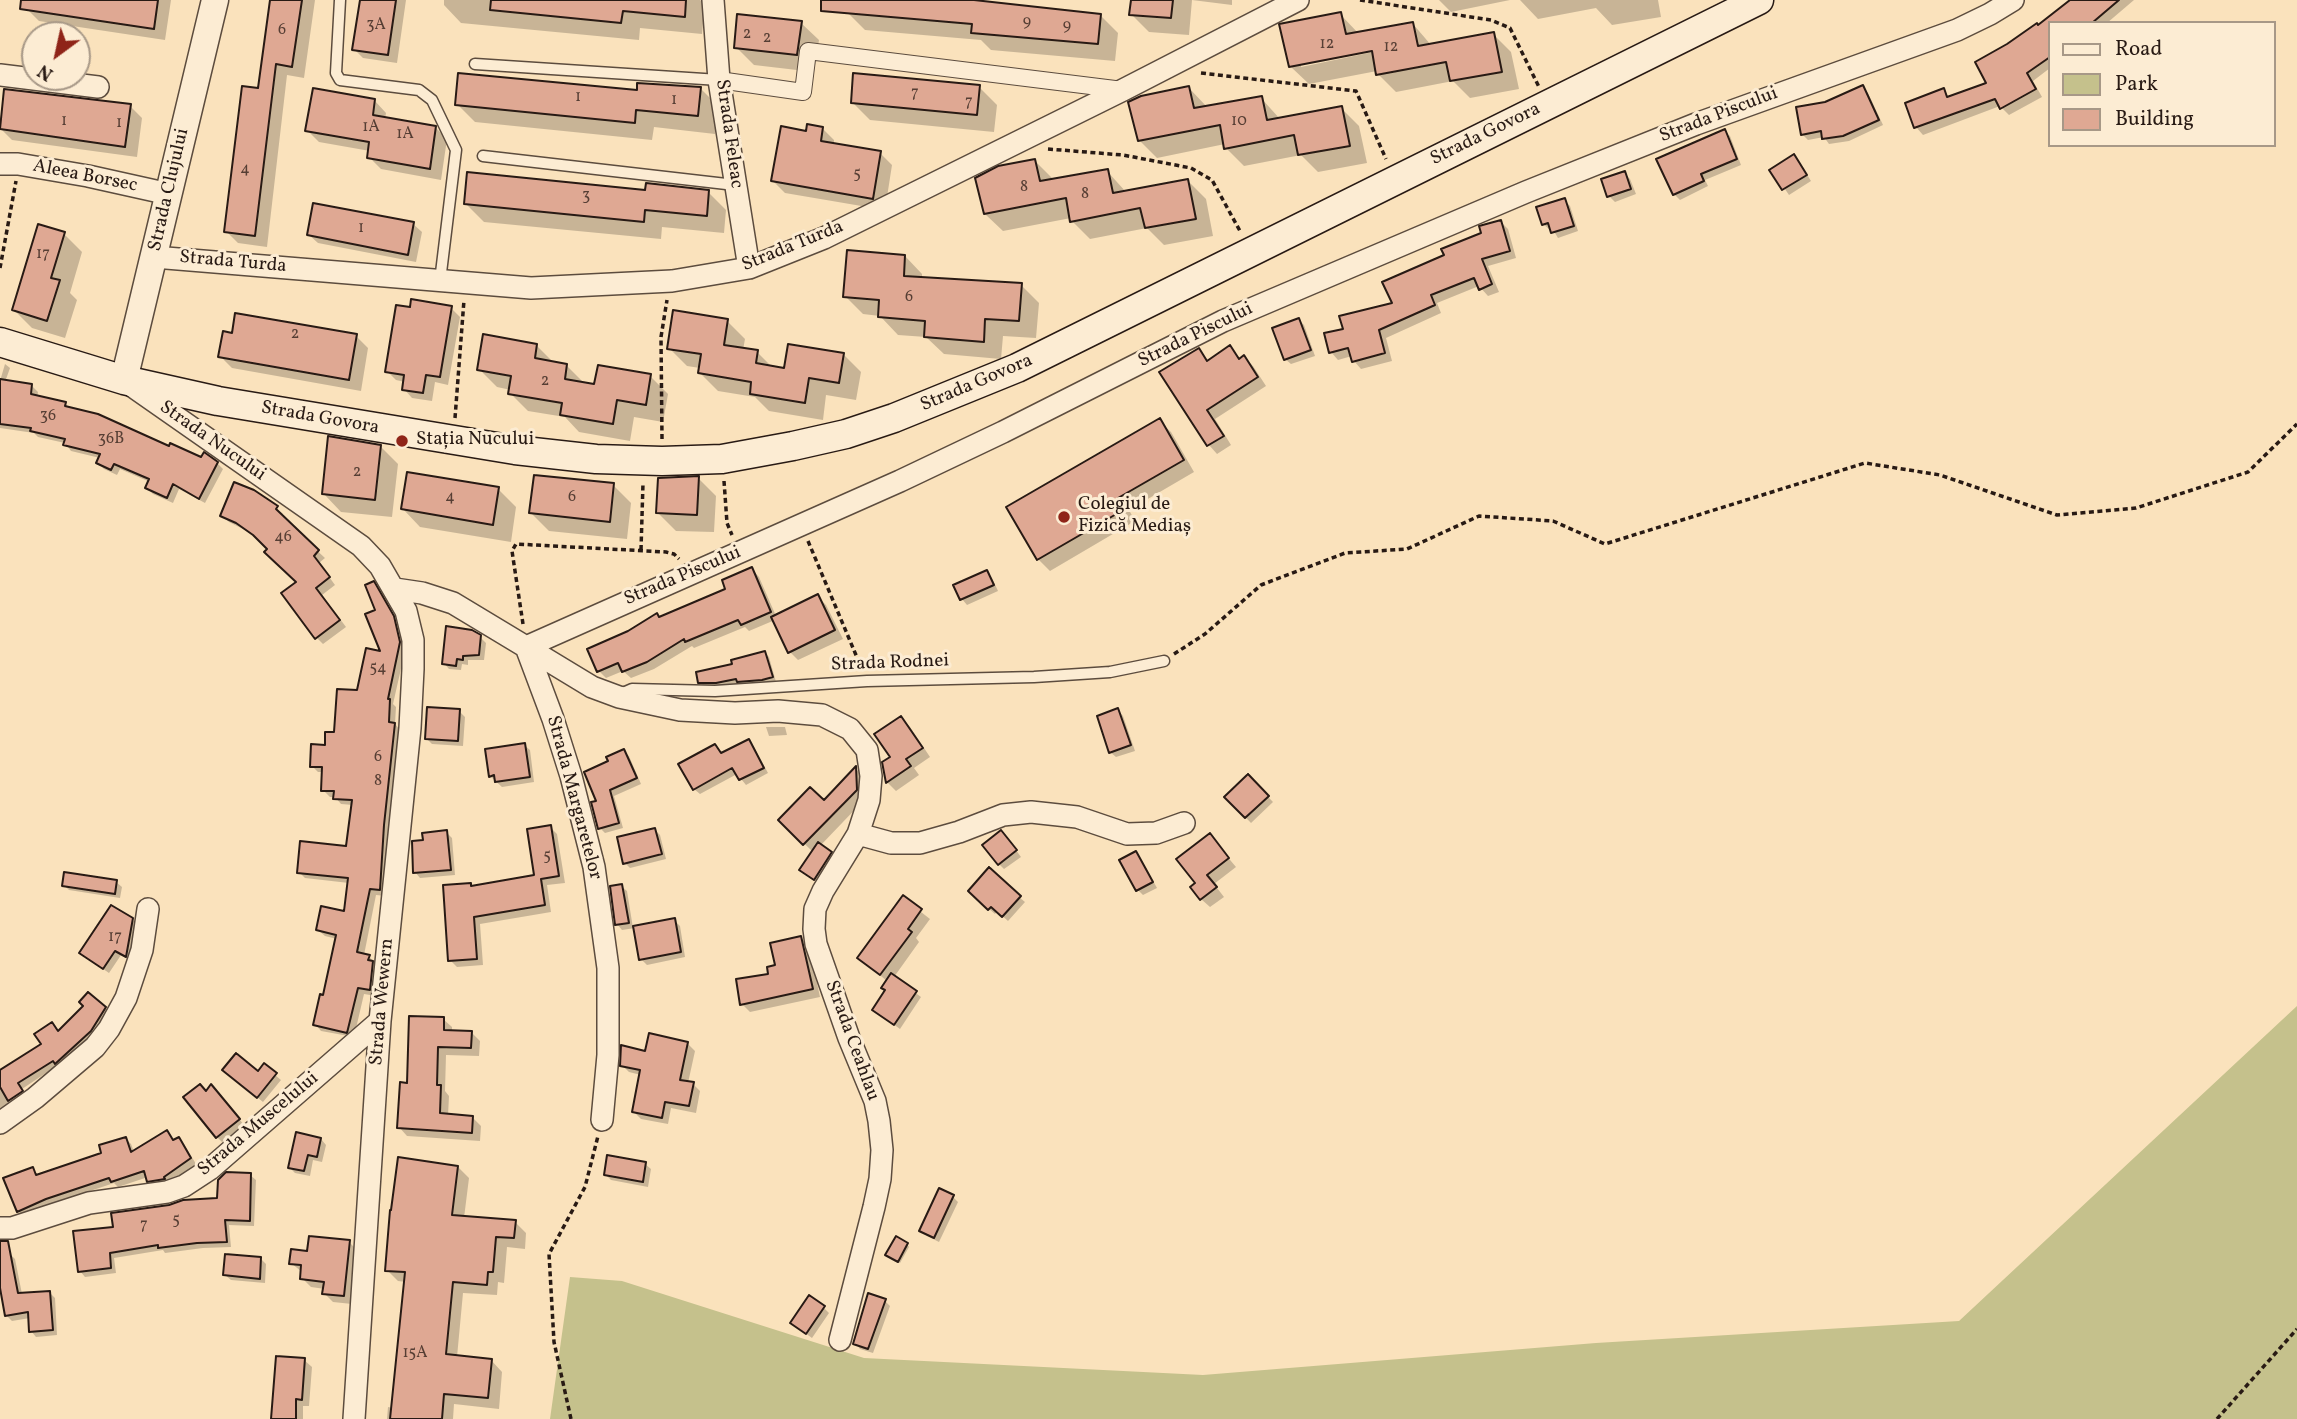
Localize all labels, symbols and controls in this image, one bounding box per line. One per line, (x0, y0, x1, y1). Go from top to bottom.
house number: 9 (1023, 13, 1031, 33)
house number: 3A (366, 16, 386, 36)
house number: 9 (1063, 17, 1071, 37)
north arrow (21, 21, 91, 91)
house number: 6 (278, 21, 286, 41)
legend (2048, 21, 2276, 147)
house number: 2 (743, 25, 751, 45)
house number: 2 (763, 29, 771, 49)
house number: 12 (1320, 35, 1334, 55)
text: Road (2115, 35, 2162, 64)
house number: 12 (1384, 38, 1398, 58)
text: N (33, 57, 59, 87)
text: Park (2115, 70, 2158, 99)
street label: Strada Feleac (709, 78, 747, 190)
street label: Strada Piscului (1657, 83, 1781, 149)
house number: 7 (911, 84, 919, 104)
house number: 1 (575, 88, 581, 108)
house number: 1 (671, 91, 677, 111)
house number: 7 (965, 93, 973, 113)
street label: Strada Govora (1427, 99, 1545, 171)
text: Building (2115, 105, 2194, 134)
house number: 1 (61, 112, 67, 132)
house number: 10 (1231, 112, 1247, 132)
house number: 1 (116, 114, 122, 134)
house number: 1A (362, 118, 380, 138)
house number: 1A (396, 125, 414, 145)
street label: Strada Clujului (145, 126, 195, 254)
street label: Aleea Borsec (31, 156, 139, 198)
house number: 4 (240, 160, 250, 180)
house number: 5 (853, 165, 861, 185)
house number: 8 (1020, 178, 1028, 198)
house number: 8 (1081, 185, 1089, 205)
house number: 3 (582, 187, 590, 207)
street label: Strada Turda (739, 216, 847, 278)
house number: 1 (358, 219, 364, 239)
house number: 17 (36, 245, 50, 265)
street label: Strada Turda (178, 247, 288, 279)
house number: 6 (905, 288, 913, 308)
street label: Strada Piscului (1135, 298, 1257, 374)
house number: 2 (291, 325, 299, 345)
street label: Strada Govora (917, 350, 1037, 418)
house number: 2 (541, 372, 549, 392)
street label: Strada Nucului (154, 397, 270, 487)
street label: Strada Govora (259, 397, 381, 441)
house number: 36 (40, 407, 56, 427)
house number: 36B (98, 430, 124, 450)
place label: Stația Nucului (416, 430, 534, 452)
marker: Stația Nucului (394, 433, 410, 449)
house number: 2 (353, 463, 361, 483)
house number: 4 (445, 488, 455, 508)
house number: 6 (568, 488, 576, 508)
place label: Colegiul de Fizică Mediaș (1078, 495, 1191, 539)
marker: Colegiul de Fizică Mediaș (1056, 509, 1072, 525)
house number: 46 (274, 528, 292, 548)
street label: Strada Piscului (621, 542, 745, 612)
street label: Strada Rodnei (831, 651, 949, 677)
house number: 54 (369, 659, 387, 679)
street label: Strada Margaretelor (540, 713, 606, 883)
house number: 6 (374, 748, 382, 768)
house number: 8 (374, 772, 382, 792)
house number: 5 (543, 847, 551, 867)
house number: 17 (108, 928, 122, 948)
street label: Strada Wewern (366, 937, 400, 1067)
street label: Strada Ceahlau (819, 978, 883, 1104)
street label: Strada Muscelului (194, 1068, 324, 1182)
house number: 5 (172, 1211, 180, 1231)
house number: 7 (140, 1216, 148, 1236)
house number: 15A (402, 1344, 428, 1364)

